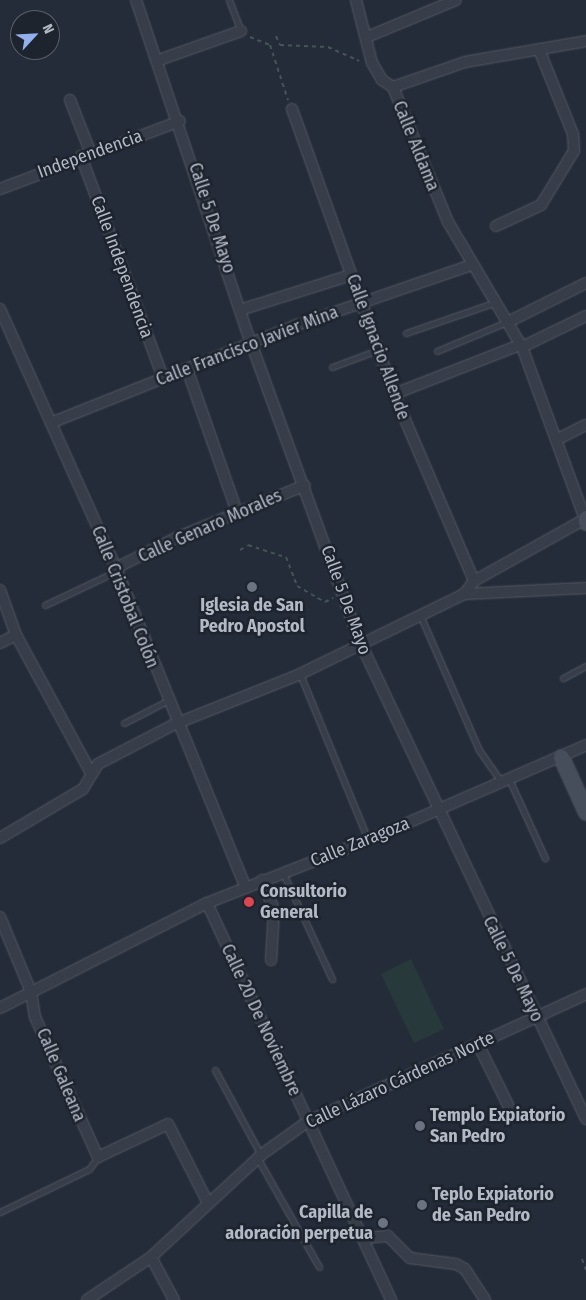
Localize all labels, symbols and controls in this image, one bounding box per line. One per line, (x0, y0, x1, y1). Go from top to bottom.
north arrow (10, 10, 60, 60)
text: N (39, 21, 58, 36)
street label: Calle Aldama (388, 98, 444, 194)
street label: Independencia (35, 125, 145, 183)
street label: Calle 5 De Mayo (184, 160, 240, 276)
street label: Calle Independencia (86, 193, 158, 341)
street label: Calle Ignacio Allende (342, 271, 414, 423)
street label: Calle Francisco Javier Mina (153, 301, 341, 391)
street label: Calle Genaro Morales (135, 485, 285, 567)
street label: Calle Cristobal Colón (87, 523, 163, 671)
street label: Calle 5 De Mayo (316, 542, 376, 658)
marker: Iglesia de San Pedro Apostol (246, 581, 258, 593)
place label: Iglesia de San Pedro Apostol (199, 595, 305, 638)
street label: Calle Zaragoza (307, 812, 413, 872)
place label: Consultorio General (260, 881, 347, 924)
marker: Consultorio General (242, 895, 256, 909)
street label: Calle 5 De Mayo (478, 913, 548, 1025)
street label: Calle 20 De Noviembre (216, 941, 306, 1099)
street label: Calle Galeana (32, 1025, 90, 1125)
street label: Calle Lázaro Cárdenas Norte (302, 1027, 498, 1133)
place label: Templo Expiatorio San Pedro (430, 1105, 565, 1148)
marker: Templo Expiatorio San Pedro (414, 1120, 426, 1132)
place label: Teplo Expiatorio de San Pedro (432, 1184, 554, 1226)
marker: Teplo Expiatorio de San Pedro (416, 1199, 428, 1211)
place label: Capilla de adoración perpetua (225, 1202, 373, 1244)
marker: Capilla de adoración perpetua (377, 1217, 389, 1229)

